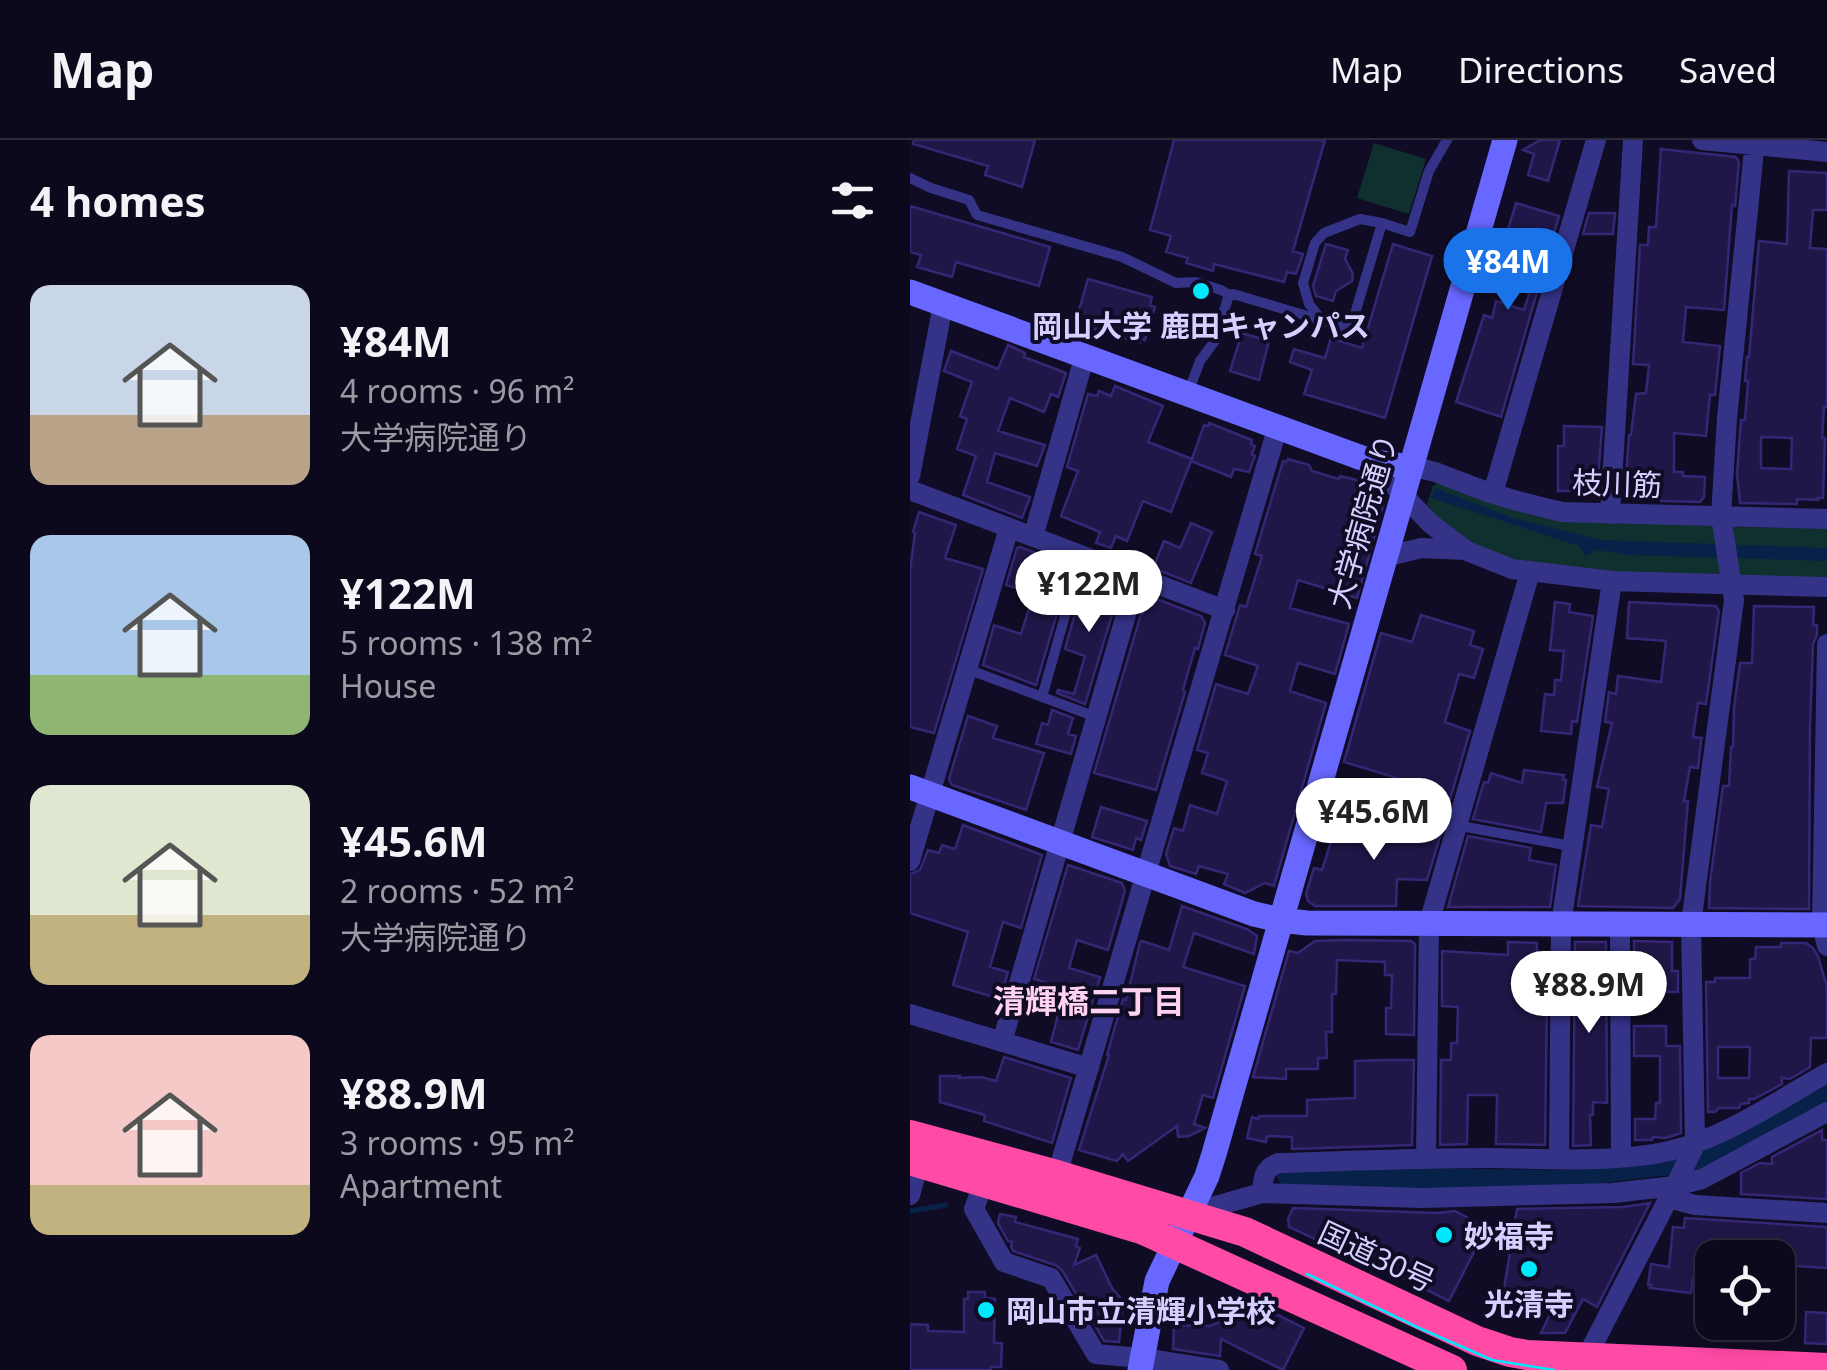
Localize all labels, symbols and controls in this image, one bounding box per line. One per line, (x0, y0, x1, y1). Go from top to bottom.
text: Map (50, 37, 154, 102)
text: Map (1330, 46, 1403, 93)
text: Directions (1458, 46, 1624, 93)
text: Saved (1679, 46, 1777, 93)
text: 4 homes (30, 172, 206, 229)
icon: filters (825, 173, 880, 228)
pin: ¥84M (1449, 228, 1567, 313)
text: ¥84M (1465, 239, 1551, 282)
marker: 岡山大学 鹿田キャンパス (1190, 280, 1212, 302)
place label: 岡山大学 鹿田キャンパス (1032, 305, 1370, 346)
text: ¥84M (340, 312, 452, 369)
icon: home (110, 325, 230, 445)
text: 4 rooms · 96 m² (340, 369, 574, 412)
text: 大学病院通り (340, 415, 532, 458)
street label: 大学病院通り (1317, 429, 1407, 613)
street label: 枝川筋 (1571, 461, 1663, 505)
pin: ¥122M (1019, 550, 1159, 635)
text: ¥122M (1037, 561, 1141, 604)
text: ¥122M (340, 564, 476, 621)
icon: home (110, 575, 230, 695)
text: 5 rooms · 138 m² (340, 621, 593, 664)
text: House (340, 664, 436, 707)
pin: ¥45.6M (1293, 778, 1455, 863)
text: ¥45.6M (1318, 789, 1430, 832)
text: ¥45.6M (340, 812, 488, 869)
icon: home (110, 825, 230, 945)
text: 2 rooms · 52 m² (340, 869, 574, 912)
text: 大学病院通り (340, 915, 532, 958)
pin: ¥88.9M (1508, 951, 1670, 1036)
text: ¥88.9M (1533, 962, 1645, 1005)
district label: 清輝橋二丁目 (993, 979, 1185, 1022)
text: ¥88.9M (340, 1064, 488, 1121)
icon: home (110, 1075, 230, 1195)
text: 3 rooms · 95 m² (340, 1121, 574, 1164)
text: Apartment (340, 1164, 502, 1207)
street label: 国道30号 (1312, 1211, 1442, 1301)
place label: 妙福寺 (1464, 1215, 1554, 1256)
marker: 妙福寺 (1433, 1224, 1455, 1246)
map controls (1695, 1240, 1795, 1340)
button: locate (1695, 1240, 1795, 1340)
marker: 光清寺 (1518, 1258, 1540, 1280)
place label: 光清寺 (1484, 1283, 1574, 1324)
place label: 岡山市立清輝小学校 (1006, 1290, 1276, 1331)
marker: 岡山市立清輝小学校 (975, 1299, 997, 1321)

